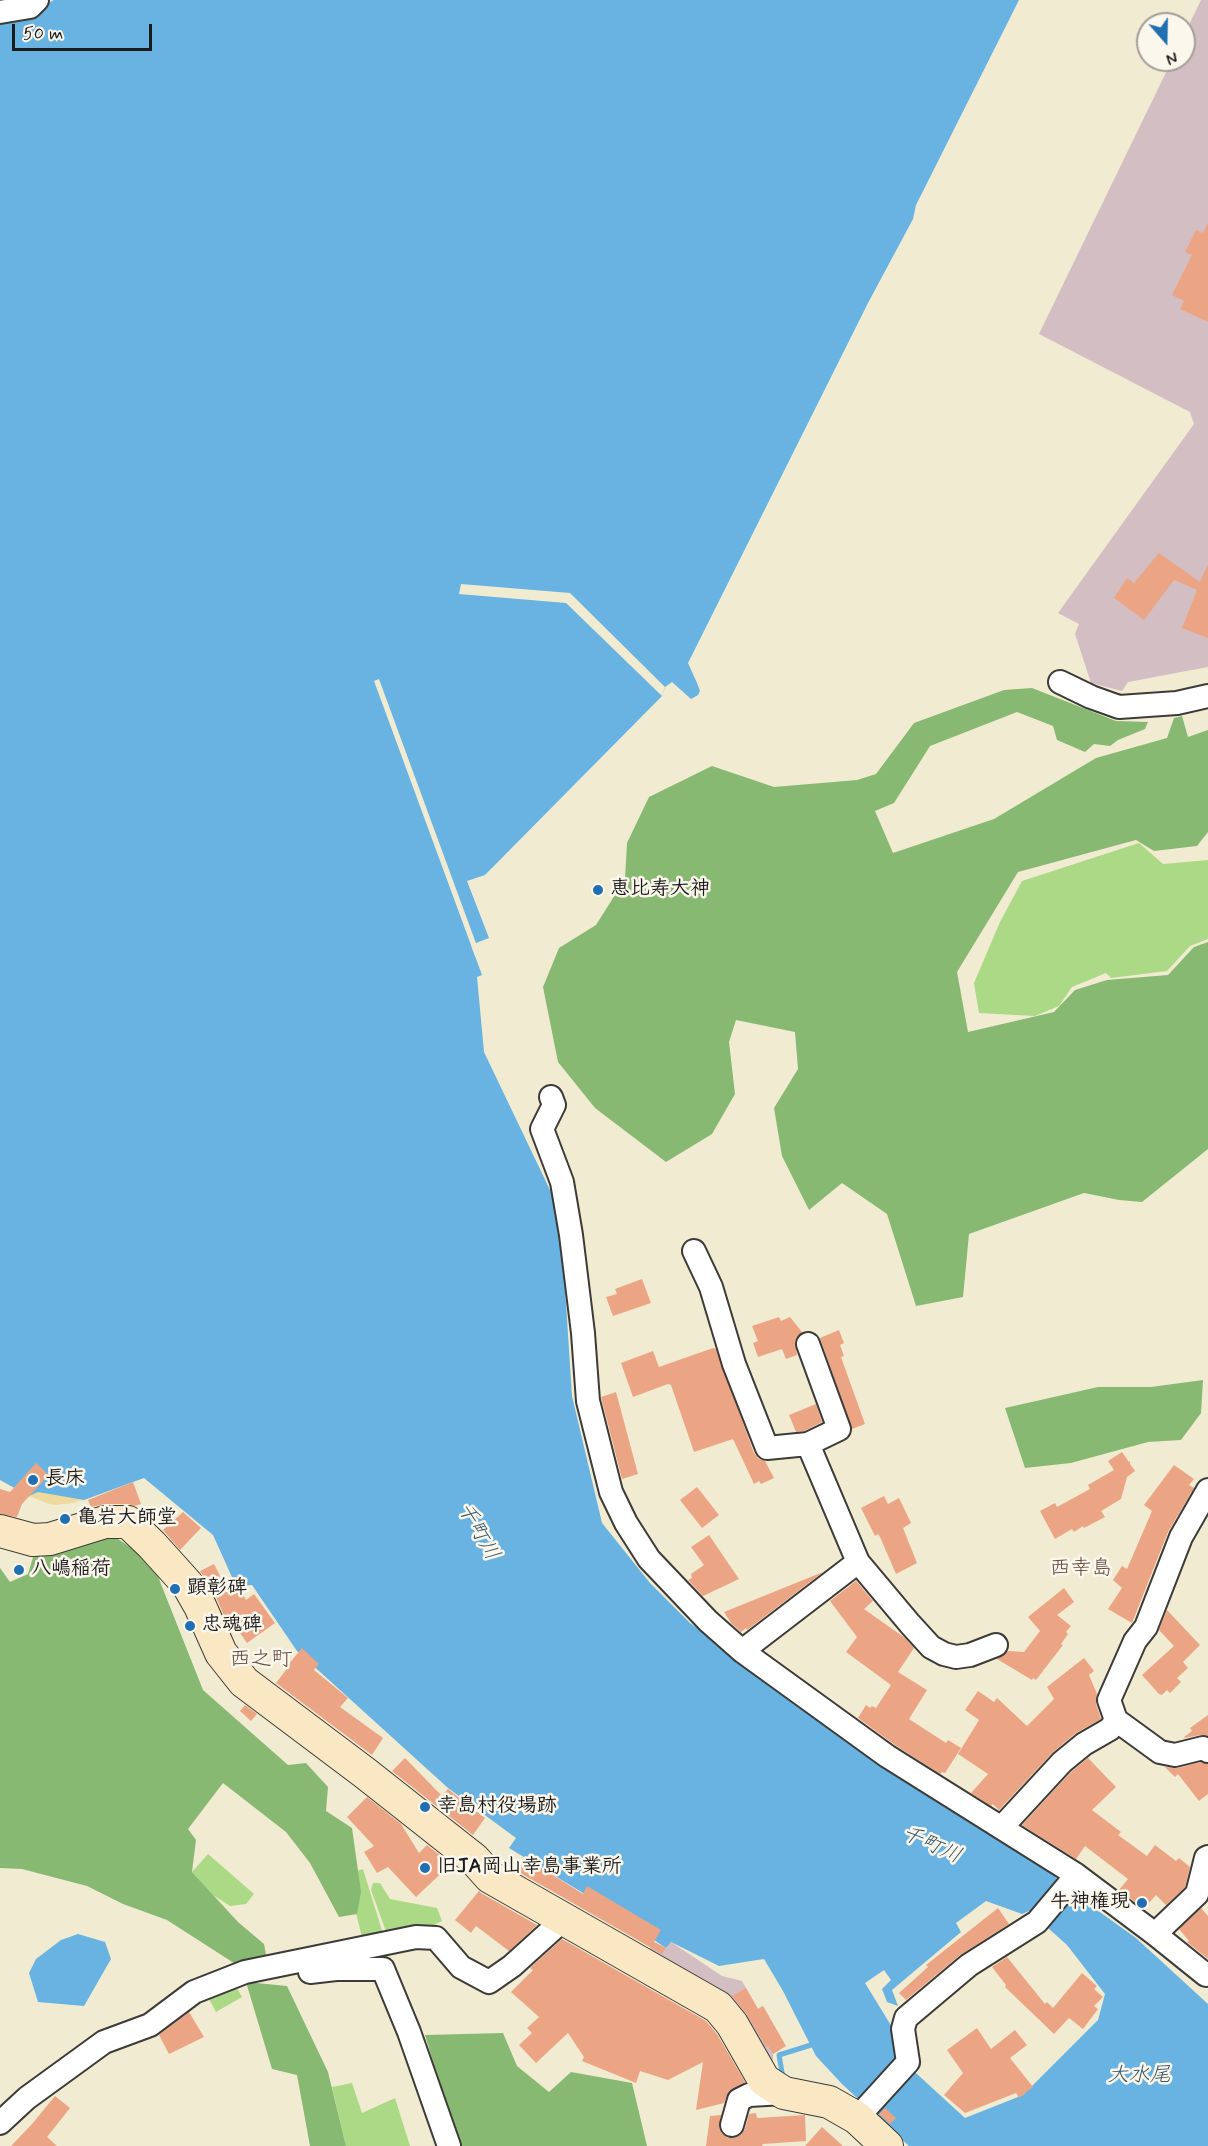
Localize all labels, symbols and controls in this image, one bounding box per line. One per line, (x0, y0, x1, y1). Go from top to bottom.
scale bar (15, 12, 154, 50)
north arrow (1136, 12, 1196, 72)
text: 50 m (23, 22, 63, 46)
text: N (1163, 46, 1180, 69)
place label: 恵比寿大神 (610, 878, 710, 902)
marker: 恵比寿大神 (591, 883, 605, 897)
place label: 長床 (45, 1468, 85, 1492)
marker: 長床 (26, 1473, 40, 1487)
water label: 千町川 (450, 1498, 504, 1566)
place label: 亀岩大師堂 (77, 1507, 177, 1531)
marker: 亀岩大師堂 (58, 1512, 72, 1526)
district label: 西幸島 (1050, 1557, 1112, 1583)
place label: 八嶋稲荷 (31, 1558, 111, 1582)
marker: 八嶋稲荷 (12, 1563, 26, 1577)
place label: 顕彰碑 (187, 1577, 247, 1601)
marker: 顕彰碑 (168, 1582, 182, 1596)
place label: 忠魂碑 (202, 1614, 262, 1638)
marker: 忠魂碑 (183, 1619, 197, 1633)
district label: 西之町 (230, 1648, 292, 1674)
place label: 幸島村役場跡 (437, 1795, 557, 1819)
marker: 幸島村役場跡 (418, 1800, 432, 1814)
water label: 千町川 (897, 1822, 965, 1870)
place label: 旧JA岡山幸島事業所 (437, 1856, 622, 1880)
marker: 旧JA岡山幸島事業所 (418, 1861, 432, 1875)
place label: 牛神権現 (1050, 1891, 1130, 1915)
marker: 牛神権現 (1135, 1896, 1149, 1910)
water label: 大水尾 (1108, 2064, 1170, 2090)

